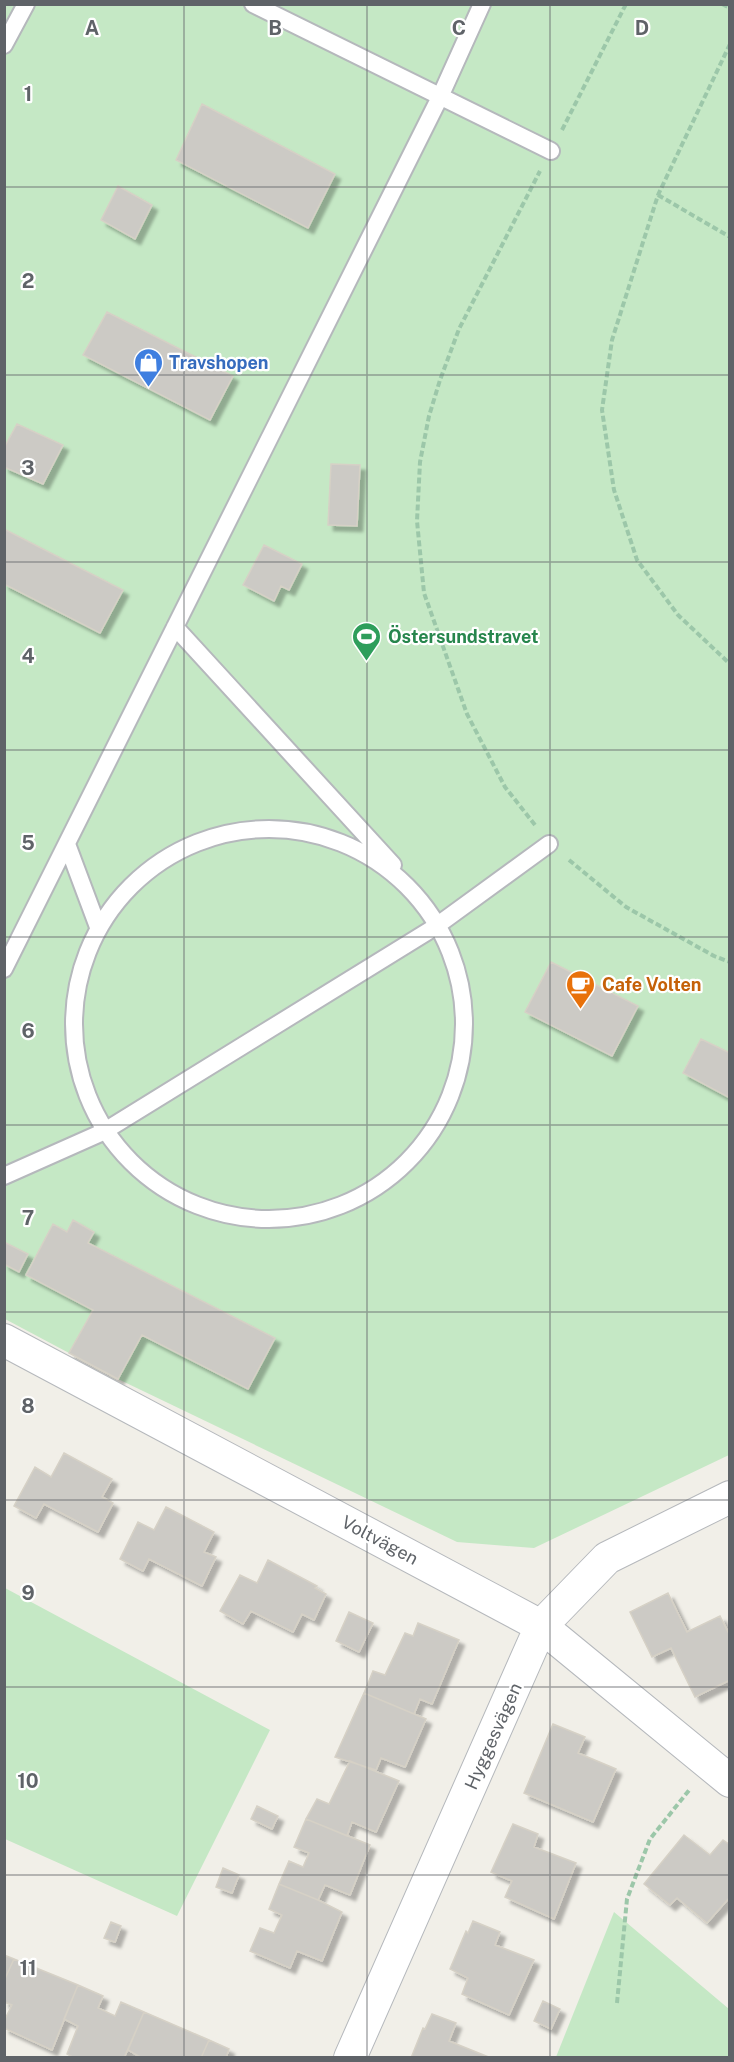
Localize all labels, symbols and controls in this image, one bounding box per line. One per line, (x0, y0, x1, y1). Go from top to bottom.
text: A (85, 16, 99, 40)
text: B (268, 16, 282, 40)
text: C (452, 16, 466, 40)
text: D (635, 16, 649, 40)
text: 1 (24, 82, 32, 106)
text: 2 (22, 269, 34, 293)
shop icon: Travshopen (132, 346, 164, 388)
place label: Travshopen (169, 352, 268, 373)
text: 3 (21, 456, 35, 480)
sports icon: Östersundstravet (351, 620, 383, 662)
place label: Östersundstravet (388, 625, 538, 647)
text: 4 (21, 644, 35, 668)
text: 5 (21, 831, 35, 855)
cafe icon: Cafe Volten (565, 968, 597, 1010)
place label: Cafe Volten (602, 974, 701, 995)
text: 6 (21, 1019, 35, 1043)
text: 7 (22, 1206, 34, 1230)
text: 8 (21, 1394, 35, 1418)
street label: Voltvägen (338, 1511, 422, 1569)
text: 9 (21, 1581, 35, 1605)
street label: Hyggesvägen (460, 1679, 526, 1793)
text: 10 (17, 1769, 39, 1793)
text: 11 (19, 1956, 37, 1980)

